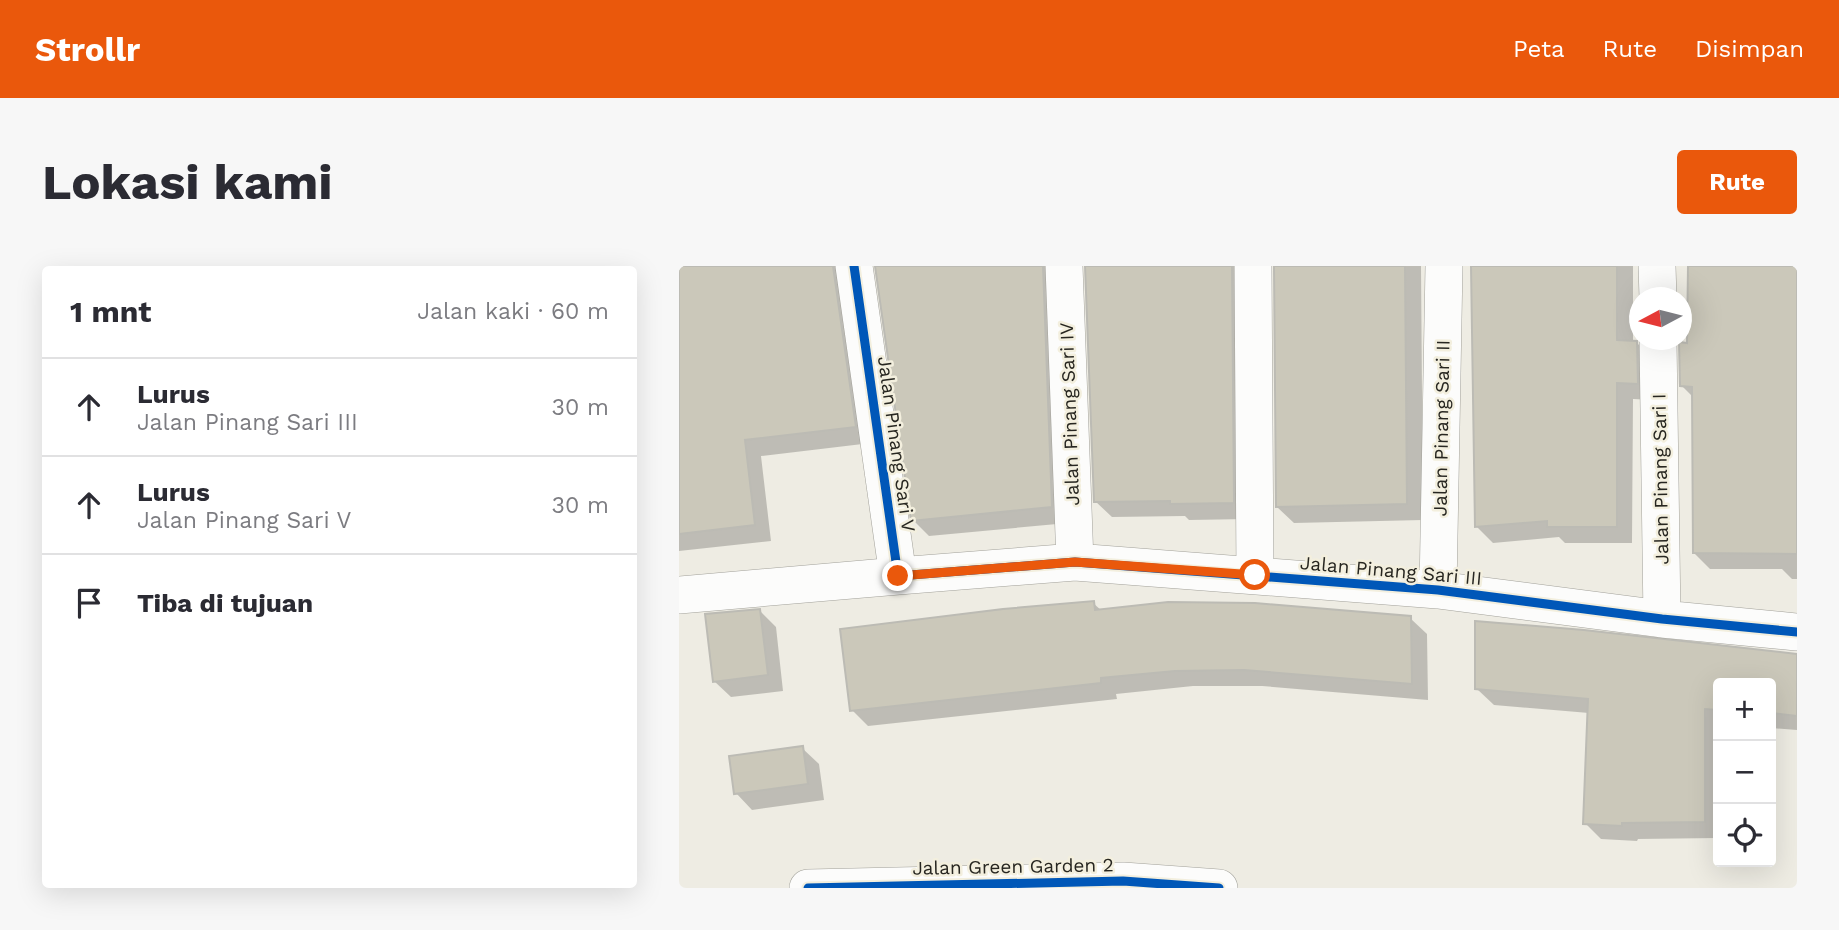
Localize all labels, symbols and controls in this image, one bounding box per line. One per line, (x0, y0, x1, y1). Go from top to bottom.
text: Strollr (35, 30, 140, 69)
text: Peta (1513, 35, 1565, 63)
text: Rute (1603, 35, 1657, 63)
text: Disimpan (1695, 35, 1804, 63)
button: Rute (1677, 150, 1797, 214)
text: Lokasi kami (42, 153, 333, 211)
north arrow (1629, 287, 1692, 350)
text: 1 mnt (70, 294, 151, 329)
text: Jalan kaki · 60 m (417, 298, 609, 325)
street label: Jalan Pinang Sari IV (1055, 322, 1084, 506)
street label: Jalan Pinang Sari II (1428, 339, 1455, 517)
street label: Jalan Pinang Sari V (873, 355, 920, 533)
text: Lurus (137, 379, 210, 409)
icon: ahead (70, 388, 108, 426)
street label: Jalan Pinang Sari I (1648, 393, 1673, 565)
text: 30 m (552, 394, 609, 421)
text: Jalan Pinang Sari III (137, 409, 358, 436)
text: Lurus (137, 477, 210, 507)
icon: ahead (70, 486, 108, 524)
text: 30 m (552, 492, 609, 519)
text: Jalan Pinang Sari V (137, 507, 351, 534)
street label: Jalan Pinang Sari III (1299, 551, 1483, 590)
route start (1239, 559, 1270, 590)
route end (882, 560, 913, 591)
icon: arrive (70, 584, 108, 622)
text: Tiba di tujuan (137, 588, 313, 618)
map controls (1713, 678, 1776, 867)
button: + (1713, 678, 1776, 741)
button: − (1713, 741, 1776, 804)
button: locate (1713, 804, 1776, 867)
street label: Jalan Green Garden 2 (912, 853, 1114, 880)

